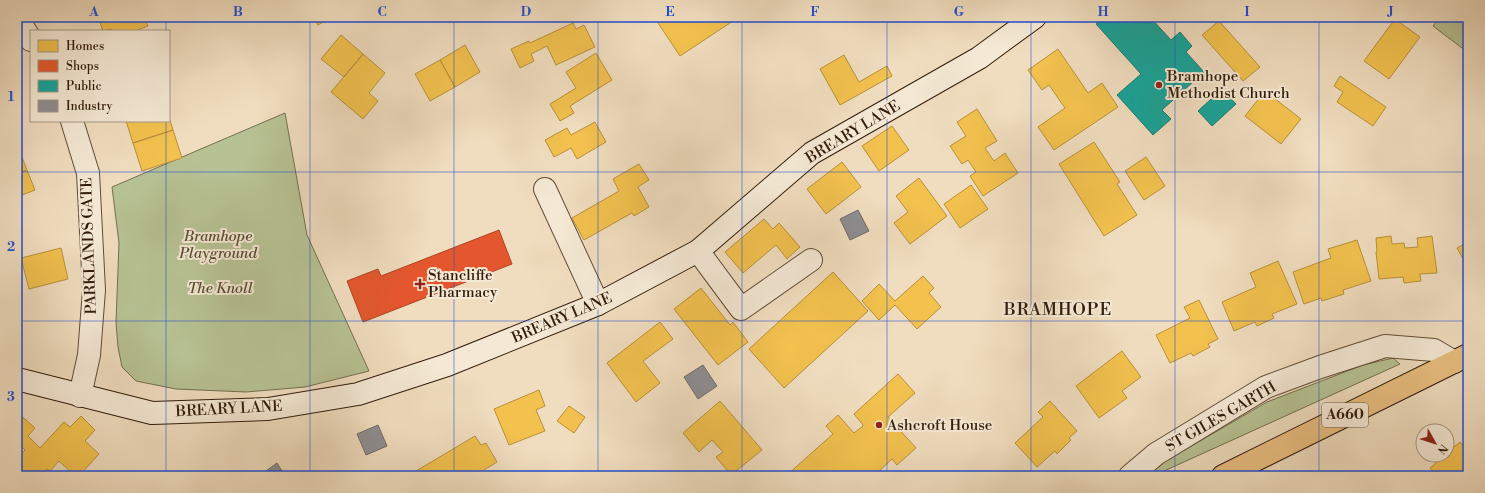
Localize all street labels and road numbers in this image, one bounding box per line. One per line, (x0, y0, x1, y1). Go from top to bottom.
street label: BREARY LANE (801, 96, 904, 168)
street label: PARKLANDS GATE (77, 177, 101, 315)
street label: BREARY LANE (508, 288, 615, 348)
street label: ST GILES GARTH (1162, 378, 1280, 456)
street label: BREARY LANE (174, 397, 283, 421)
road number: A660 (1322, 403, 1368, 427)

